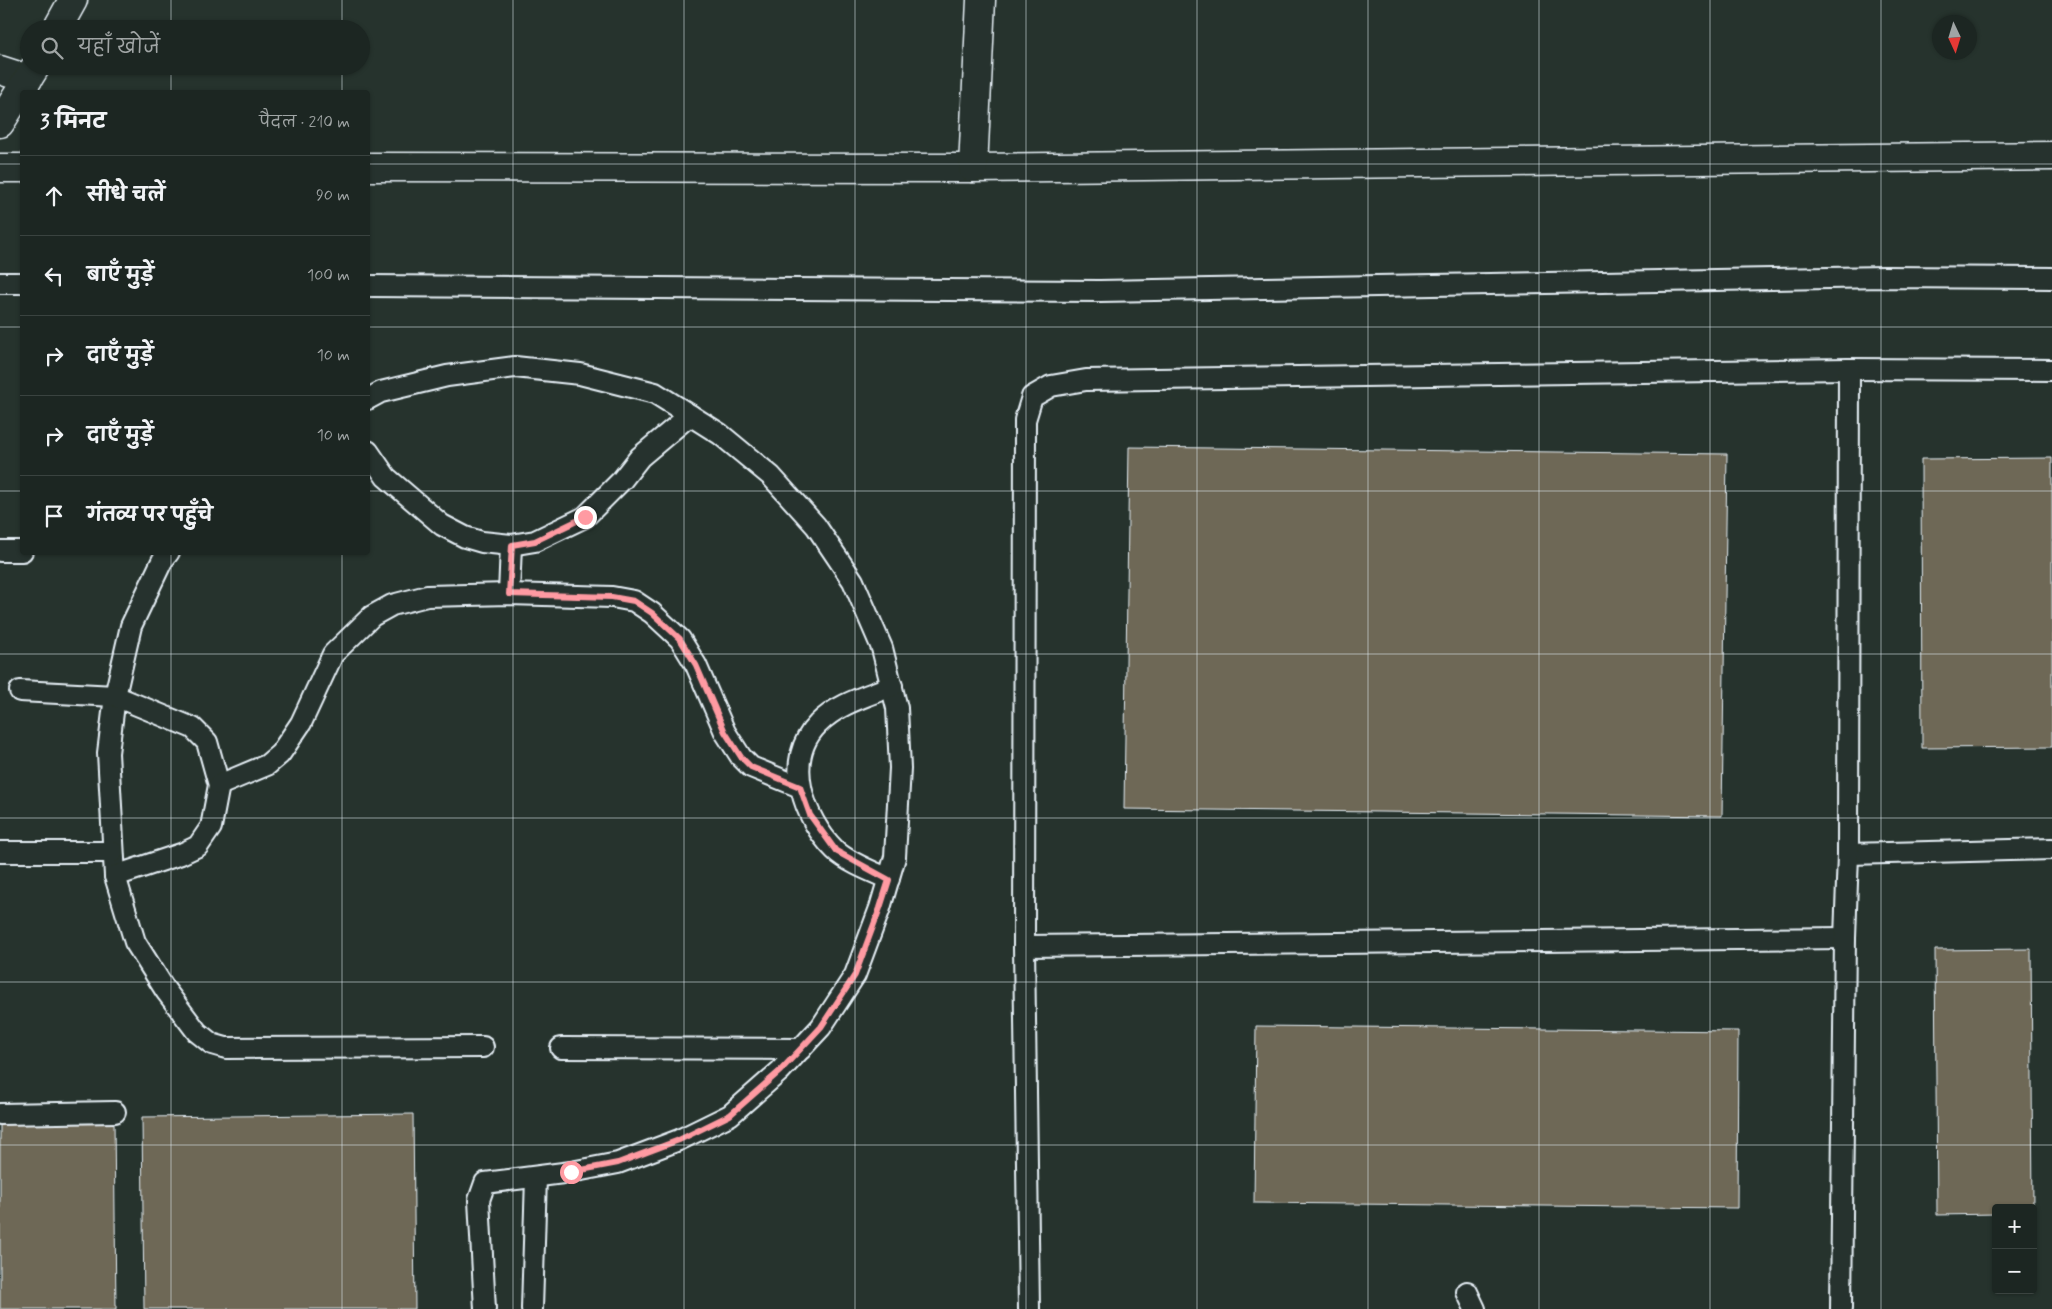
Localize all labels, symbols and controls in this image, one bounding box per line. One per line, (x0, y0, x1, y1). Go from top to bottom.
north arrow (1932, 15, 1977, 60)
search box (20, 20, 370, 75)
icon: search (38, 34, 66, 62)
text: यहाँ खोजें (78, 35, 160, 60)
text: 3 मिनट (40, 108, 106, 136)
text: पैदल · 210 m (259, 112, 350, 133)
icon: ahead (40, 182, 68, 210)
text: सीधे चलें (87, 183, 165, 208)
text: 90 m (316, 185, 350, 206)
icon: left (40, 262, 68, 290)
text: बाएँ मुड़ें (87, 263, 154, 288)
text: 100 m (307, 265, 350, 286)
icon: right (40, 342, 68, 370)
text: दाएँ मुड़ें (87, 343, 153, 368)
text: 10 m (317, 345, 350, 366)
icon: right (40, 422, 68, 450)
text: दाएँ मुड़ें (87, 423, 153, 448)
text: 10 m (317, 425, 350, 446)
icon: arrive (40, 502, 68, 530)
text: गंतव्य पर पहुँचे (87, 503, 213, 528)
route end (574, 506, 597, 529)
route start (560, 1161, 583, 1184)
map controls (1992, 1204, 2037, 1294)
button: + (1992, 1204, 2037, 1249)
button: − (1992, 1249, 2037, 1294)

